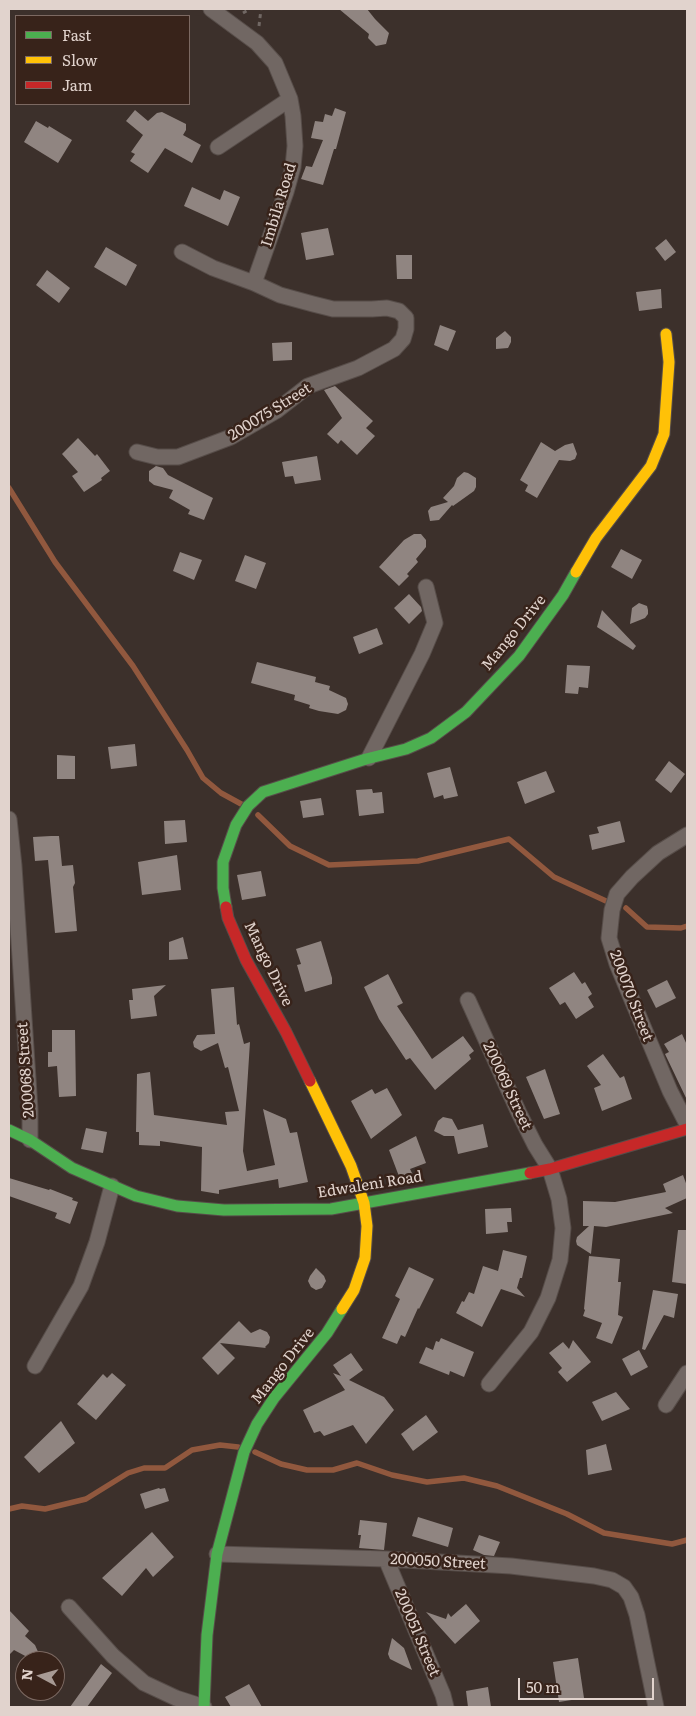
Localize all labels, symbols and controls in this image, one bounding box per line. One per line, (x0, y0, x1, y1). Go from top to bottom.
legend (15, 15, 190, 105)
text: Fast (62, 23, 91, 46)
text: Slow (62, 48, 97, 71)
text: Jam (62, 73, 92, 96)
street label: Imbila Road (258, 161, 300, 249)
street label: 200075 Street (225, 379, 315, 445)
street label: Mango Drive (478, 592, 550, 674)
street label: Mango Drive (240, 919, 296, 1009)
street label: 200070 Street (605, 948, 657, 1044)
street label: 200068 Street (14, 1022, 38, 1118)
street label: 200069 Street (479, 1039, 535, 1133)
street label: Edwaleni Road (316, 1168, 424, 1202)
street label: Mango Drive (248, 1324, 318, 1408)
street label: 200050 Street (390, 1551, 486, 1573)
street label: 200051 Street (390, 1587, 444, 1679)
north arrow (15, 1651, 65, 1701)
text: N (16, 1668, 37, 1681)
scale bar (521, 1668, 657, 1700)
text: 50 m (526, 1675, 560, 1698)

